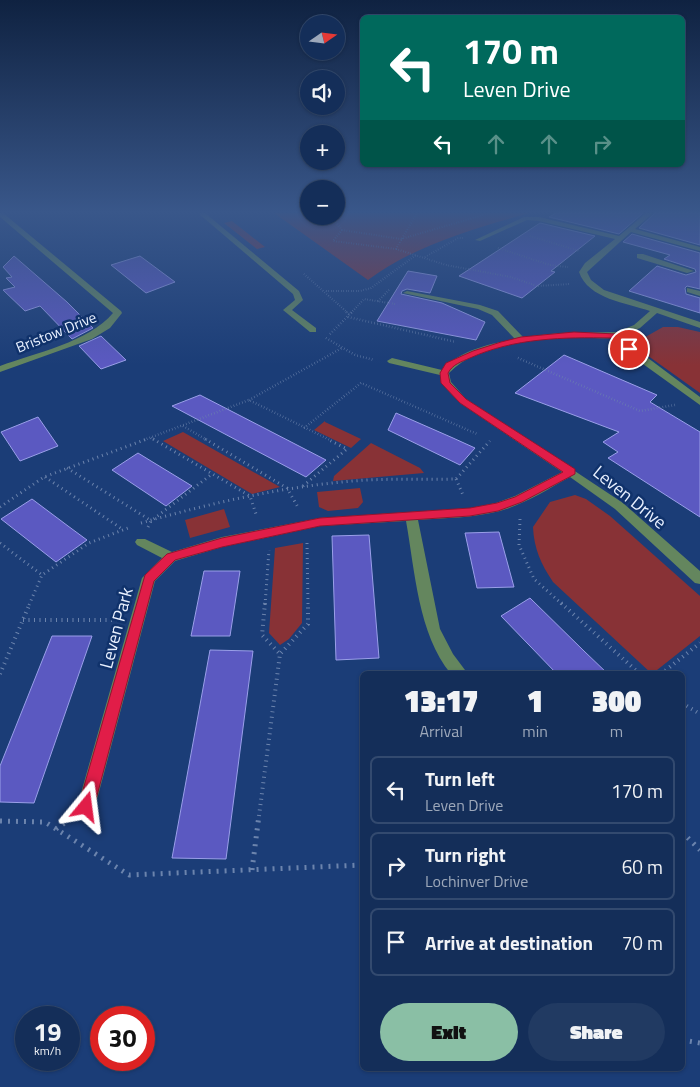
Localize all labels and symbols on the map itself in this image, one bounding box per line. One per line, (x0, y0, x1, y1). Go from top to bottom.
north arrow (300, 15, 345, 60)
street label: Bristow Drive (12, 305, 100, 359)
pin (608, 328, 650, 370)
street label: Leven Drive (587, 459, 673, 535)
street label: Leven Park (92, 584, 140, 672)
position arrow (59, 780, 111, 832)
speed limit sign: 30 (90, 1006, 155, 1071)

